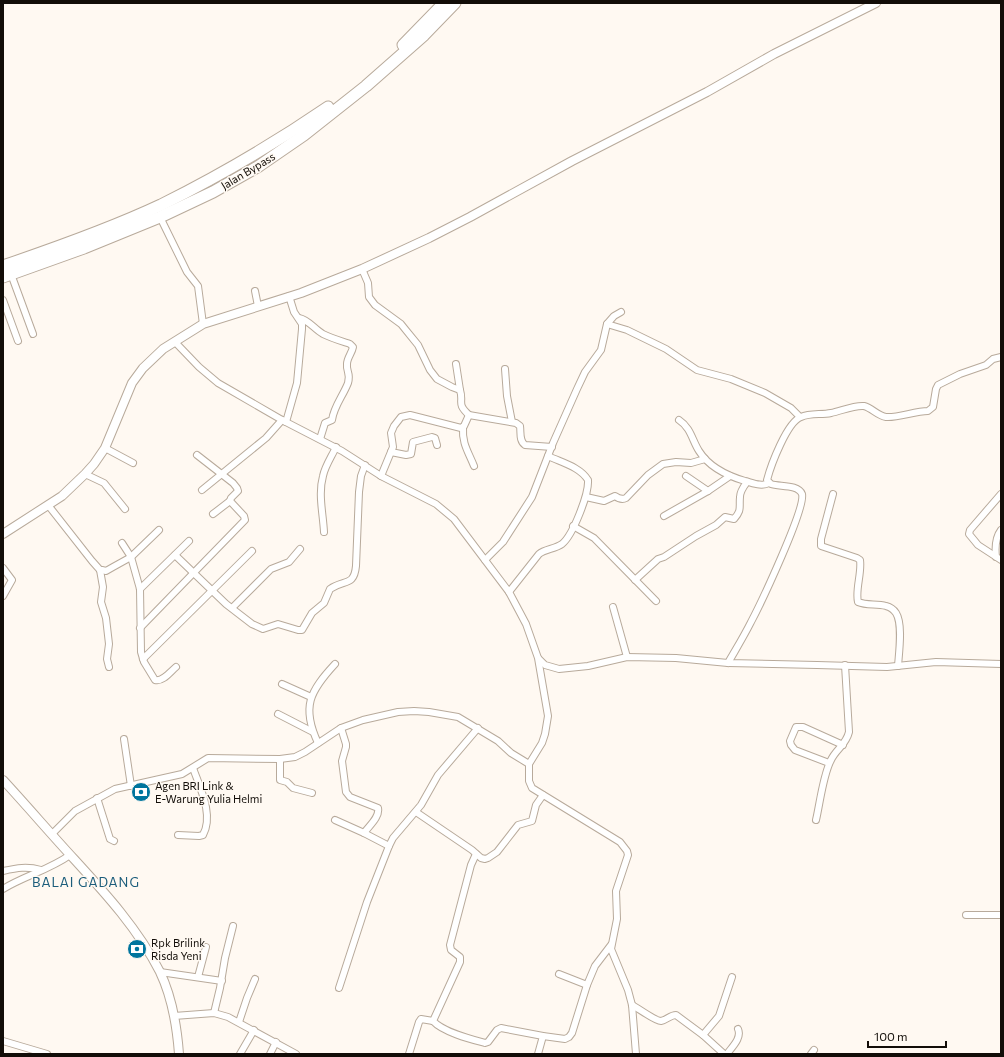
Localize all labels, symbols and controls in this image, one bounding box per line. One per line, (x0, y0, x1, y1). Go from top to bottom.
street label: Jalan Bypass (218, 149, 278, 193)
place label: Agen BRI Link & E-Warung Yulia Helmi (155, 779, 262, 805)
bank icon: Agen BRI Link & E-Warung Yulia Helmi (130, 781, 152, 803)
district label: BALAI GADANG (32, 874, 140, 890)
place label: Rpk Brilink Risda Yeni (151, 936, 205, 962)
bank icon: Rpk Brilink Risda Yeni (126, 938, 148, 960)
scale bar (868, 1023, 946, 1049)
text: 100 m (874, 1029, 908, 1043)

